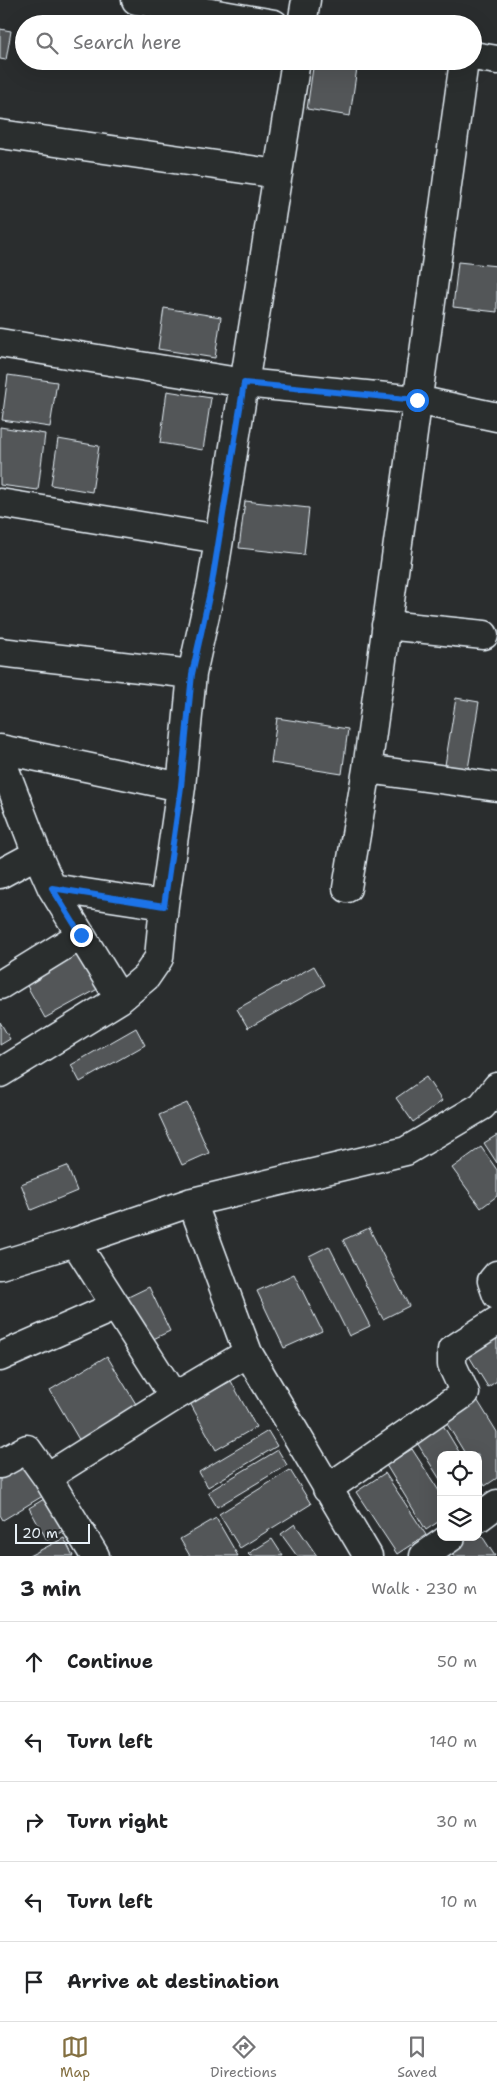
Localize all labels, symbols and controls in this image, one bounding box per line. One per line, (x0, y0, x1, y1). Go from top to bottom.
search box (15, 15, 482, 70)
icon: search (33, 29, 61, 57)
text: Search here (73, 30, 182, 55)
route start (406, 389, 429, 412)
route end (70, 924, 93, 947)
map controls (437, 1451, 482, 1541)
button: locate (437, 1451, 482, 1496)
button: layers (437, 1496, 482, 1541)
scale bar (15, 1521, 90, 1544)
text: 20 m (22, 1524, 58, 1542)
text: 3 min (20, 1575, 81, 1603)
text: Walk · 230 m (371, 1578, 477, 1599)
icon: ahead (20, 1648, 48, 1676)
text: Continue (67, 1649, 153, 1674)
text: 50 m (437, 1651, 477, 1672)
icon: left (20, 1728, 48, 1756)
text: Turn left (67, 1729, 153, 1754)
text: 140 m (430, 1731, 477, 1752)
icon: right (20, 1808, 48, 1836)
text: Turn right (67, 1809, 168, 1834)
text: 30 m (436, 1811, 477, 1832)
icon: left (20, 1888, 48, 1916)
text: Turn left (67, 1889, 153, 1914)
text: 10 m (440, 1891, 477, 1912)
icon: arrive (20, 1968, 48, 1996)
text: Arrive at destination (67, 1969, 279, 1994)
tab: Map (60, 2033, 90, 2081)
tab: Directions (210, 2033, 277, 2081)
tab: Saved (397, 2033, 437, 2081)

